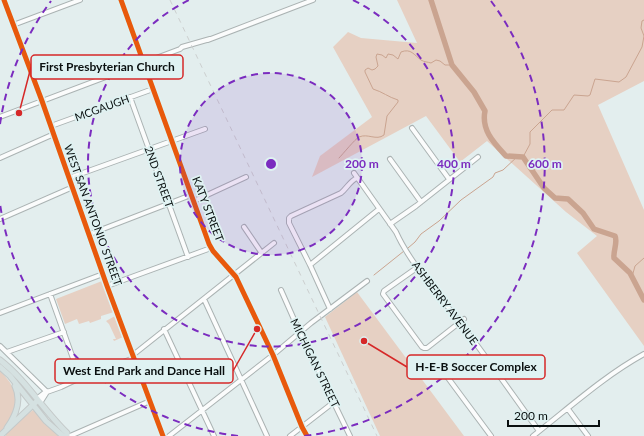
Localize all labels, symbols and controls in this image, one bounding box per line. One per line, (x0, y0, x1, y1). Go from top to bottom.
callout: First Presbyterian Church (31, 55, 183, 79)
text: First Presbyterian Church (39, 59, 175, 74)
street label: MCGAUGH (73, 92, 131, 123)
street label: WEST SAN ANTONIO STREET (62, 142, 125, 288)
street label: 2ND STREET (142, 144, 177, 210)
text: 200 m (345, 156, 379, 171)
text: 400 m (437, 156, 471, 171)
text: 600 m (528, 156, 562, 171)
centre of rings (264, 157, 278, 171)
street label: KATY STREET (190, 175, 227, 243)
street label: ASHBERRY AVENUE (410, 258, 481, 347)
street label: MICHIGAN STREET (288, 316, 343, 410)
callout: H-E-B Soccer Complex (407, 355, 545, 379)
callout: West End Park and Dance Hall (55, 359, 233, 383)
text: H-E-B Soccer Complex (415, 359, 537, 374)
text: West End Park and Dance Hall (63, 363, 225, 378)
scale bar (508, 402, 599, 428)
text: 200 m (514, 408, 548, 423)

